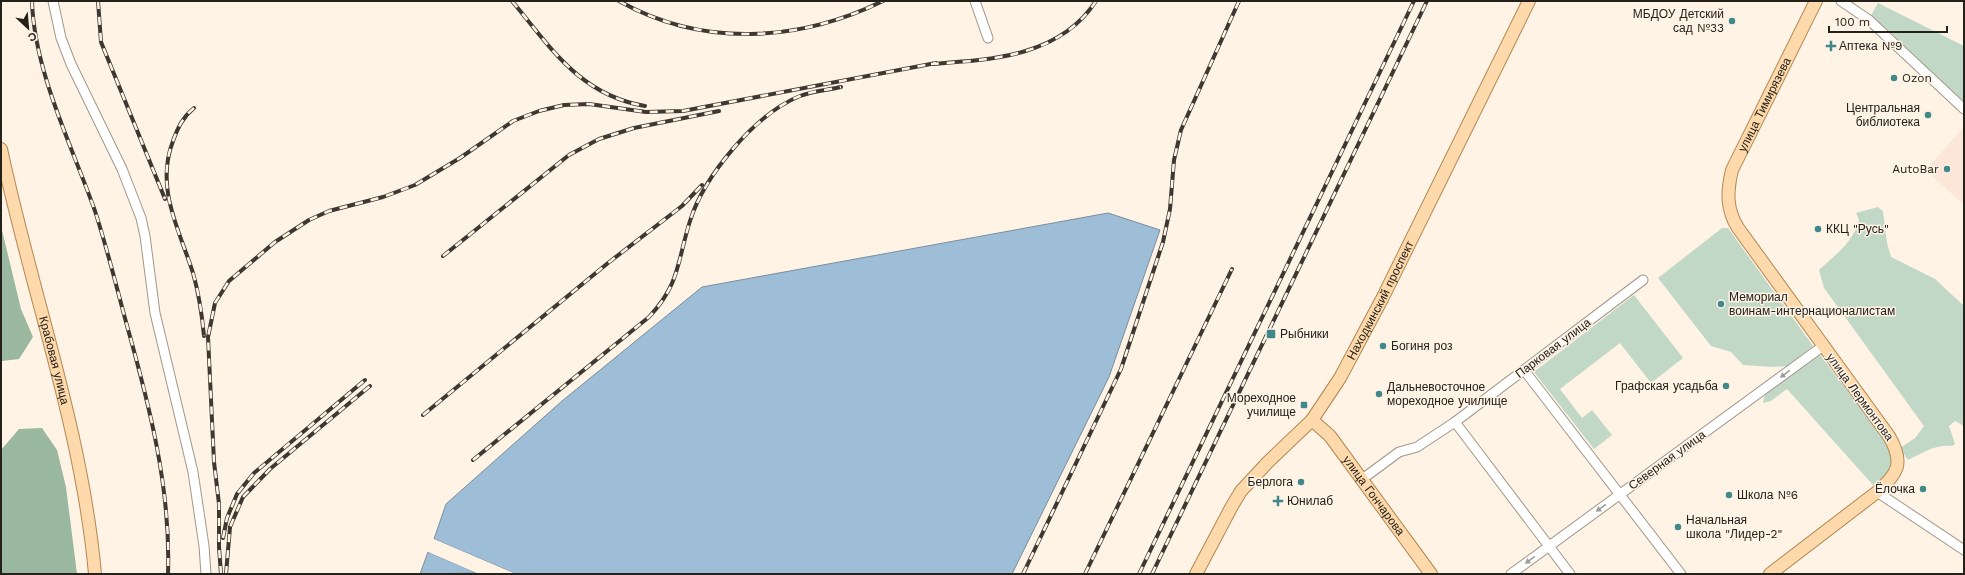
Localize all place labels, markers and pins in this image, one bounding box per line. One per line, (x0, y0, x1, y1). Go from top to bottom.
place label: МБДОУ Детский сад №33 (1633, 7, 1724, 35)
marker: МБДОУ Детский сад №33 (1727, 16, 1737, 26)
place label: Аптека №9 (1839, 39, 1902, 53)
marker: Аптека №9 (1826, 41, 1836, 51)
place label: Ozon (1902, 71, 1932, 85)
marker: Ozon (1889, 73, 1899, 83)
place label: Центральная библиотека (1846, 101, 1920, 129)
marker: Центральная библиотека (1923, 110, 1933, 120)
place label: AutoBar (1892, 162, 1939, 176)
marker: AutoBar (1942, 164, 1952, 174)
place label: ККЦ "Русь" (1826, 222, 1889, 236)
marker: ККЦ "Русь" (1813, 224, 1823, 234)
place label: Мемориал воинам-интернационалистам (1729, 290, 1895, 318)
marker: Мемориал воинам-интернационалистам (1716, 299, 1726, 309)
place label: Рыбники (1280, 327, 1329, 341)
marker: Рыбники (1265, 328, 1277, 340)
place label: Богиня роз (1391, 339, 1453, 353)
marker: Богиня роз (1378, 341, 1388, 351)
place label: Графская усадьба (1615, 379, 1718, 393)
place label: Дальневосточное мореходное училище (1387, 380, 1508, 408)
marker: Графская усадьба (1721, 381, 1731, 391)
marker: Дальневосточное мореходное училище (1374, 389, 1384, 399)
place label: Мореходное училище (1227, 391, 1296, 419)
marker: Мореходное училище (1299, 400, 1309, 410)
place label: Берлога (1248, 475, 1293, 489)
marker: Берлога (1296, 477, 1306, 487)
place label: Ёлочка (1875, 482, 1915, 496)
marker: Ёлочка (1918, 484, 1928, 494)
place label: Школа №6 (1737, 488, 1798, 502)
marker: Школа №6 (1724, 490, 1734, 500)
place label: Юнилаб (1287, 494, 1333, 508)
marker: Юнилаб (1272, 495, 1284, 507)
place label: Начальная школа "Лидер-2" (1686, 513, 1783, 541)
marker: Начальная школа "Лидер-2" (1673, 522, 1683, 532)

